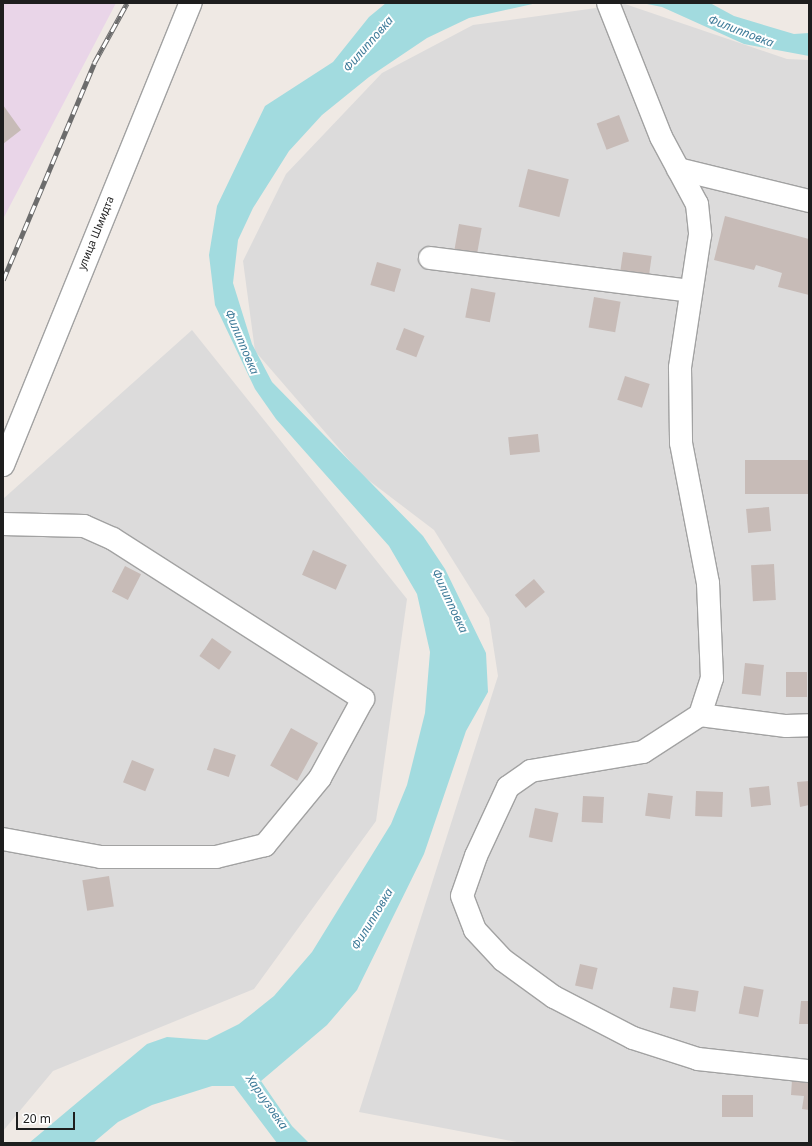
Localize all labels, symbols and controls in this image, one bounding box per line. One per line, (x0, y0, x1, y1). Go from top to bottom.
water label: Филипповка (706, 12, 776, 50)
water label: Филипповка (340, 13, 396, 75)
street label: улица Шмидта (75, 194, 117, 272)
water label: Филипповка (222, 307, 262, 377)
water label: Филипповка (429, 567, 471, 635)
water label: Филипповка (348, 886, 396, 952)
water label: Хариузовка (243, 1072, 291, 1132)
scale bar (18, 1104, 77, 1130)
text: 20 m (23, 1110, 51, 1127)

